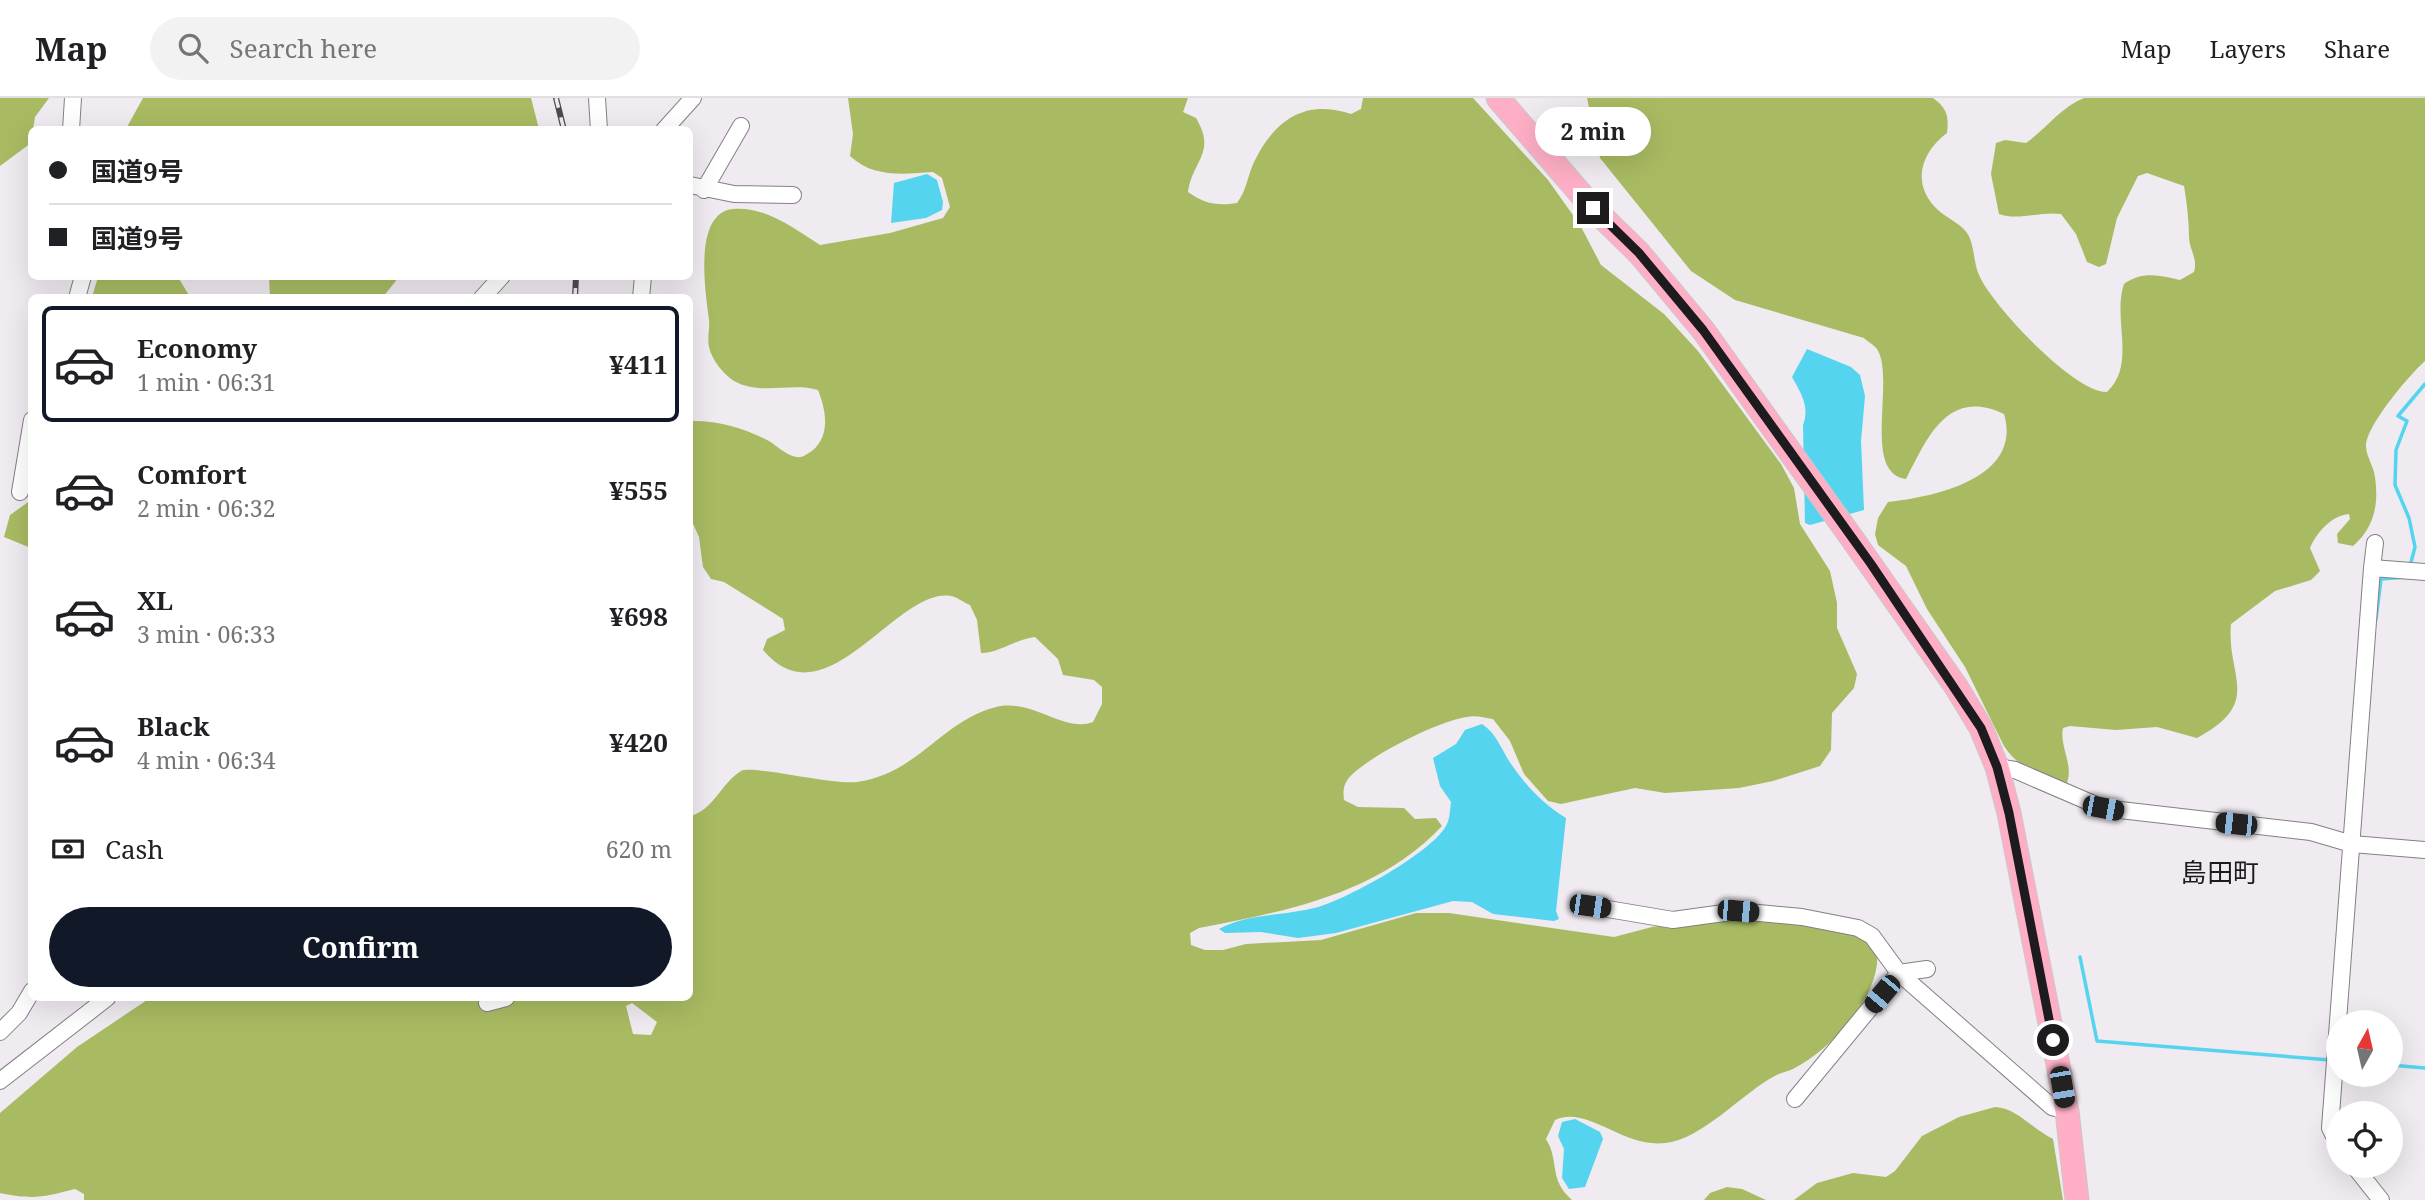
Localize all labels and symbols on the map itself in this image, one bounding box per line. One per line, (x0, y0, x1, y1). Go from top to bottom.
callout: 2 min (1535, 106, 1651, 155)
route end (1577, 192, 1609, 224)
car (2081, 794, 2126, 822)
car (2215, 811, 2258, 837)
district label: 島田町 (2181, 854, 2259, 890)
car (1568, 893, 1613, 919)
car (1717, 899, 1760, 923)
car (1861, 971, 1904, 1017)
north arrow (2326, 1010, 2403, 1087)
route start (2037, 1024, 2069, 1056)
car (2049, 1064, 2076, 1110)

